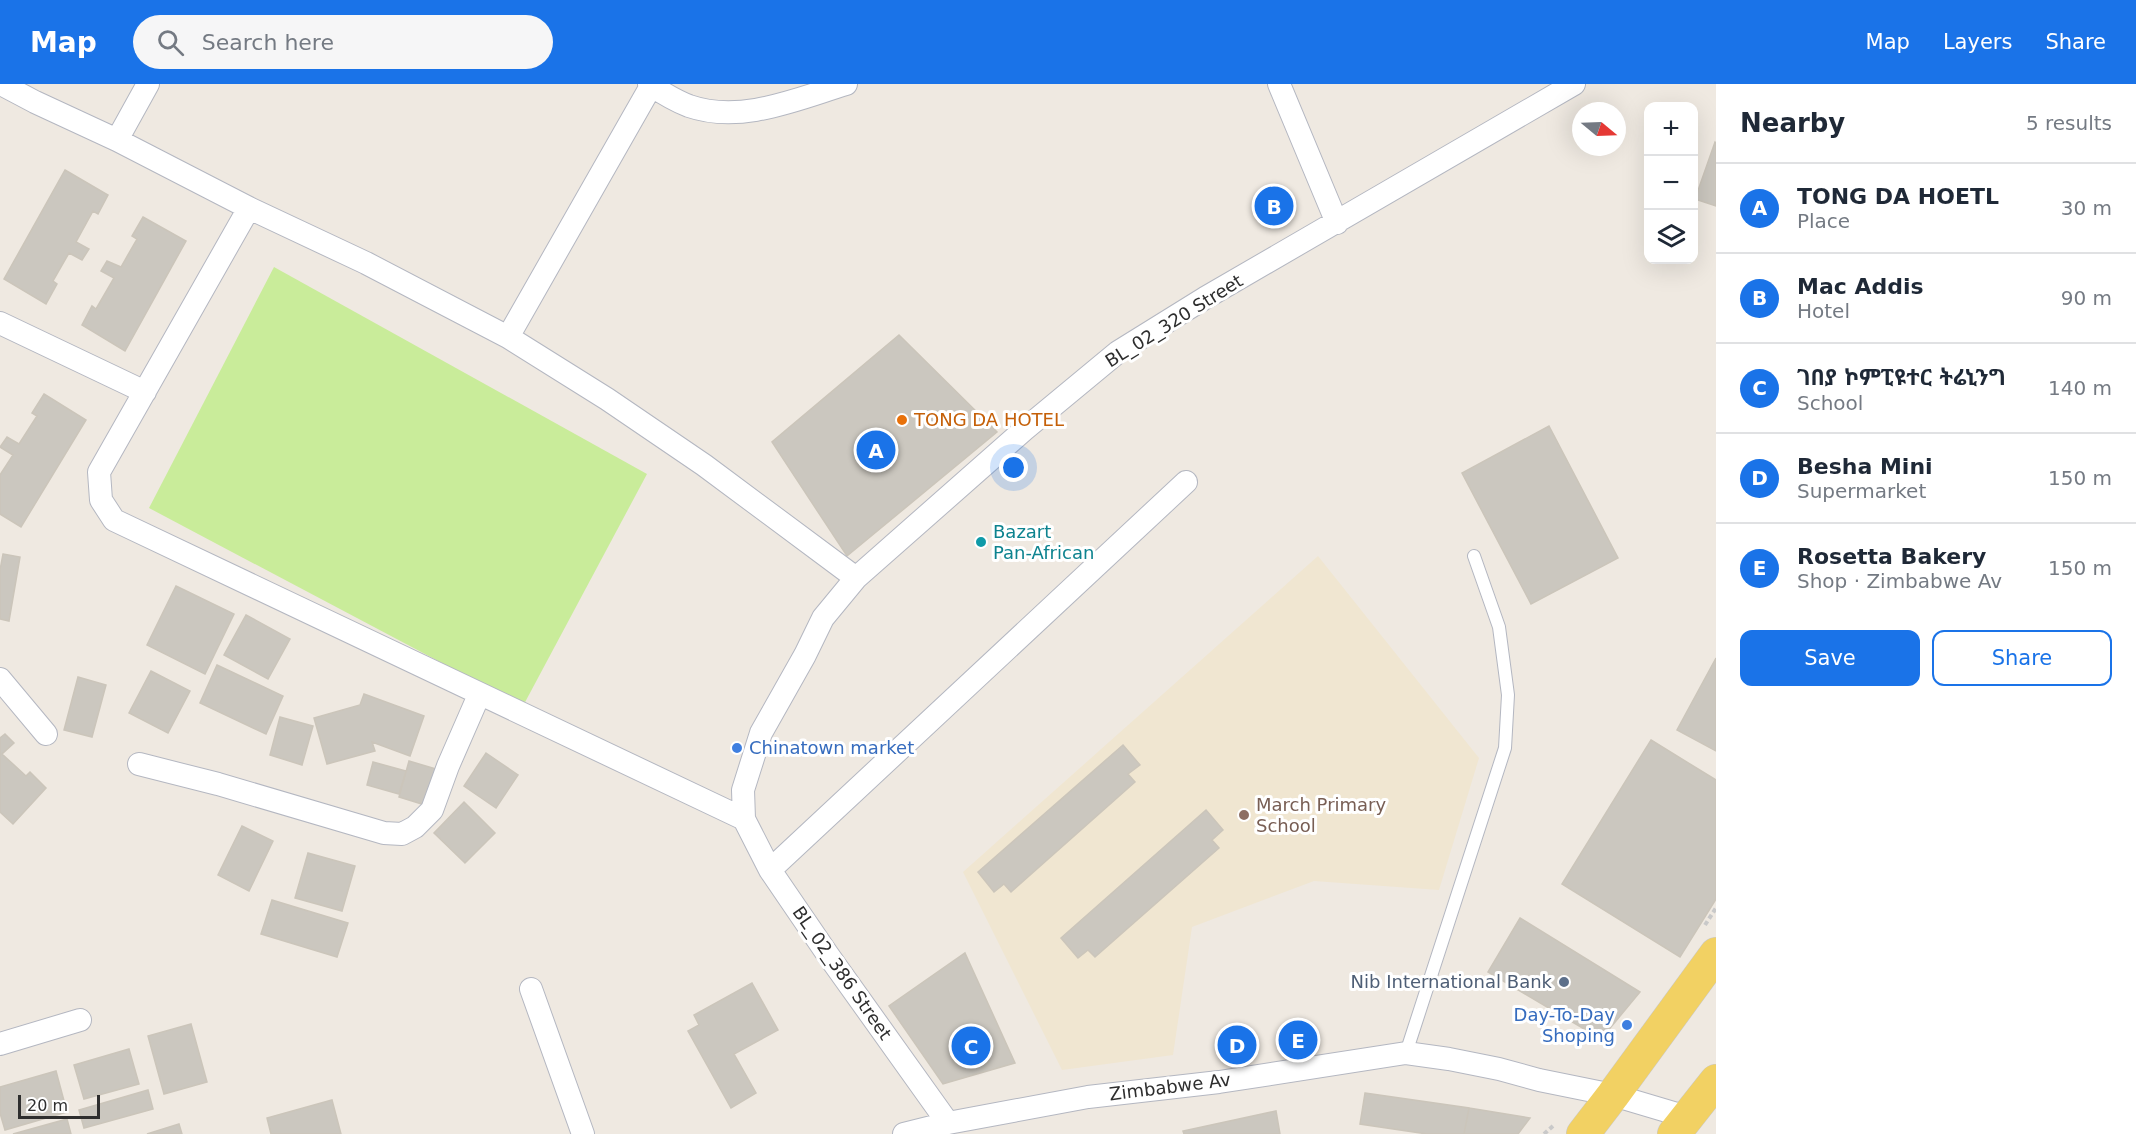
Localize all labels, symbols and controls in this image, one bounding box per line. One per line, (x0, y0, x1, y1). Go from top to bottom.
search box (133, 15, 553, 69)
text: Map (30, 26, 97, 59)
icon: search (154, 26, 187, 59)
text: Search here (202, 30, 334, 55)
text: Map (1866, 30, 1910, 54)
text: Layers (1943, 30, 2012, 54)
text: Share (2045, 30, 2106, 54)
north arrow (1572, 102, 1626, 156)
map controls (1644, 102, 1698, 264)
button: + (1644, 102, 1698, 156)
text: Nearby (1740, 108, 1845, 138)
text: 5 results (2026, 111, 2112, 135)
button: − (1644, 156, 1698, 210)
pin: B (1254, 184, 1294, 228)
text: TONG DA HOETL (1797, 184, 1999, 209)
text: A (1752, 196, 1767, 220)
text: 30 m (2061, 196, 2112, 220)
text: Place (1797, 209, 1850, 233)
button: layers (1644, 210, 1698, 264)
street label: BL_02_320 Street (1101, 270, 1247, 372)
text: Mac Addis (1797, 274, 1924, 299)
text: B (1752, 286, 1767, 310)
text: 90 m (2061, 286, 2112, 310)
text: Hotel (1797, 299, 1850, 323)
text: ገበያ ኮምፒዩተር ትሬኒንግ (1797, 365, 2006, 390)
text: C (1752, 376, 1767, 400)
text: 140 m (2048, 376, 2112, 400)
text: School (1797, 391, 1863, 415)
place label: TONG DA HOTEL (913, 409, 1064, 430)
marker: TONG DA HOTEL (895, 413, 909, 427)
pin: A (856, 428, 896, 472)
your location (999, 453, 1028, 482)
text: Besha Mini (1797, 454, 1933, 479)
text: D (1751, 466, 1768, 490)
text: 150 m (2048, 466, 2112, 490)
text: Supermarket (1797, 479, 1926, 503)
place label: Bazart Pan-African (993, 521, 1094, 563)
marker: Bazart Pan-African (974, 535, 988, 549)
text: Rosetta Bakery (1797, 544, 1986, 569)
text: E (1753, 556, 1766, 580)
text: 150 m (2048, 556, 2112, 580)
text: Shop · Zimbabwe Av (1797, 569, 2002, 593)
button: Save (1740, 630, 1920, 686)
button: Share (1932, 630, 2112, 686)
place label: Chinatown market (749, 737, 914, 758)
marker: Chinatown market (730, 741, 744, 755)
place label: March Primary School (1256, 794, 1386, 836)
marker: March Primary School (1237, 808, 1251, 822)
street label: BL_02_386 Street (788, 902, 896, 1044)
place label: Nib International Bank (1351, 971, 1553, 992)
marker: Nib International Bank (1557, 975, 1571, 989)
place label: Day-To-Day Shoping (1514, 1004, 1615, 1046)
pin: E (1278, 1018, 1318, 1062)
marker: Day-To-Day Shoping (1620, 1018, 1634, 1032)
pin: D (1218, 1022, 1256, 1068)
pin: C (952, 1024, 990, 1068)
street label: Zimbabwe Av (1108, 1069, 1232, 1104)
scale bar (18, 1092, 100, 1120)
text: 20 m (27, 1096, 68, 1115)

